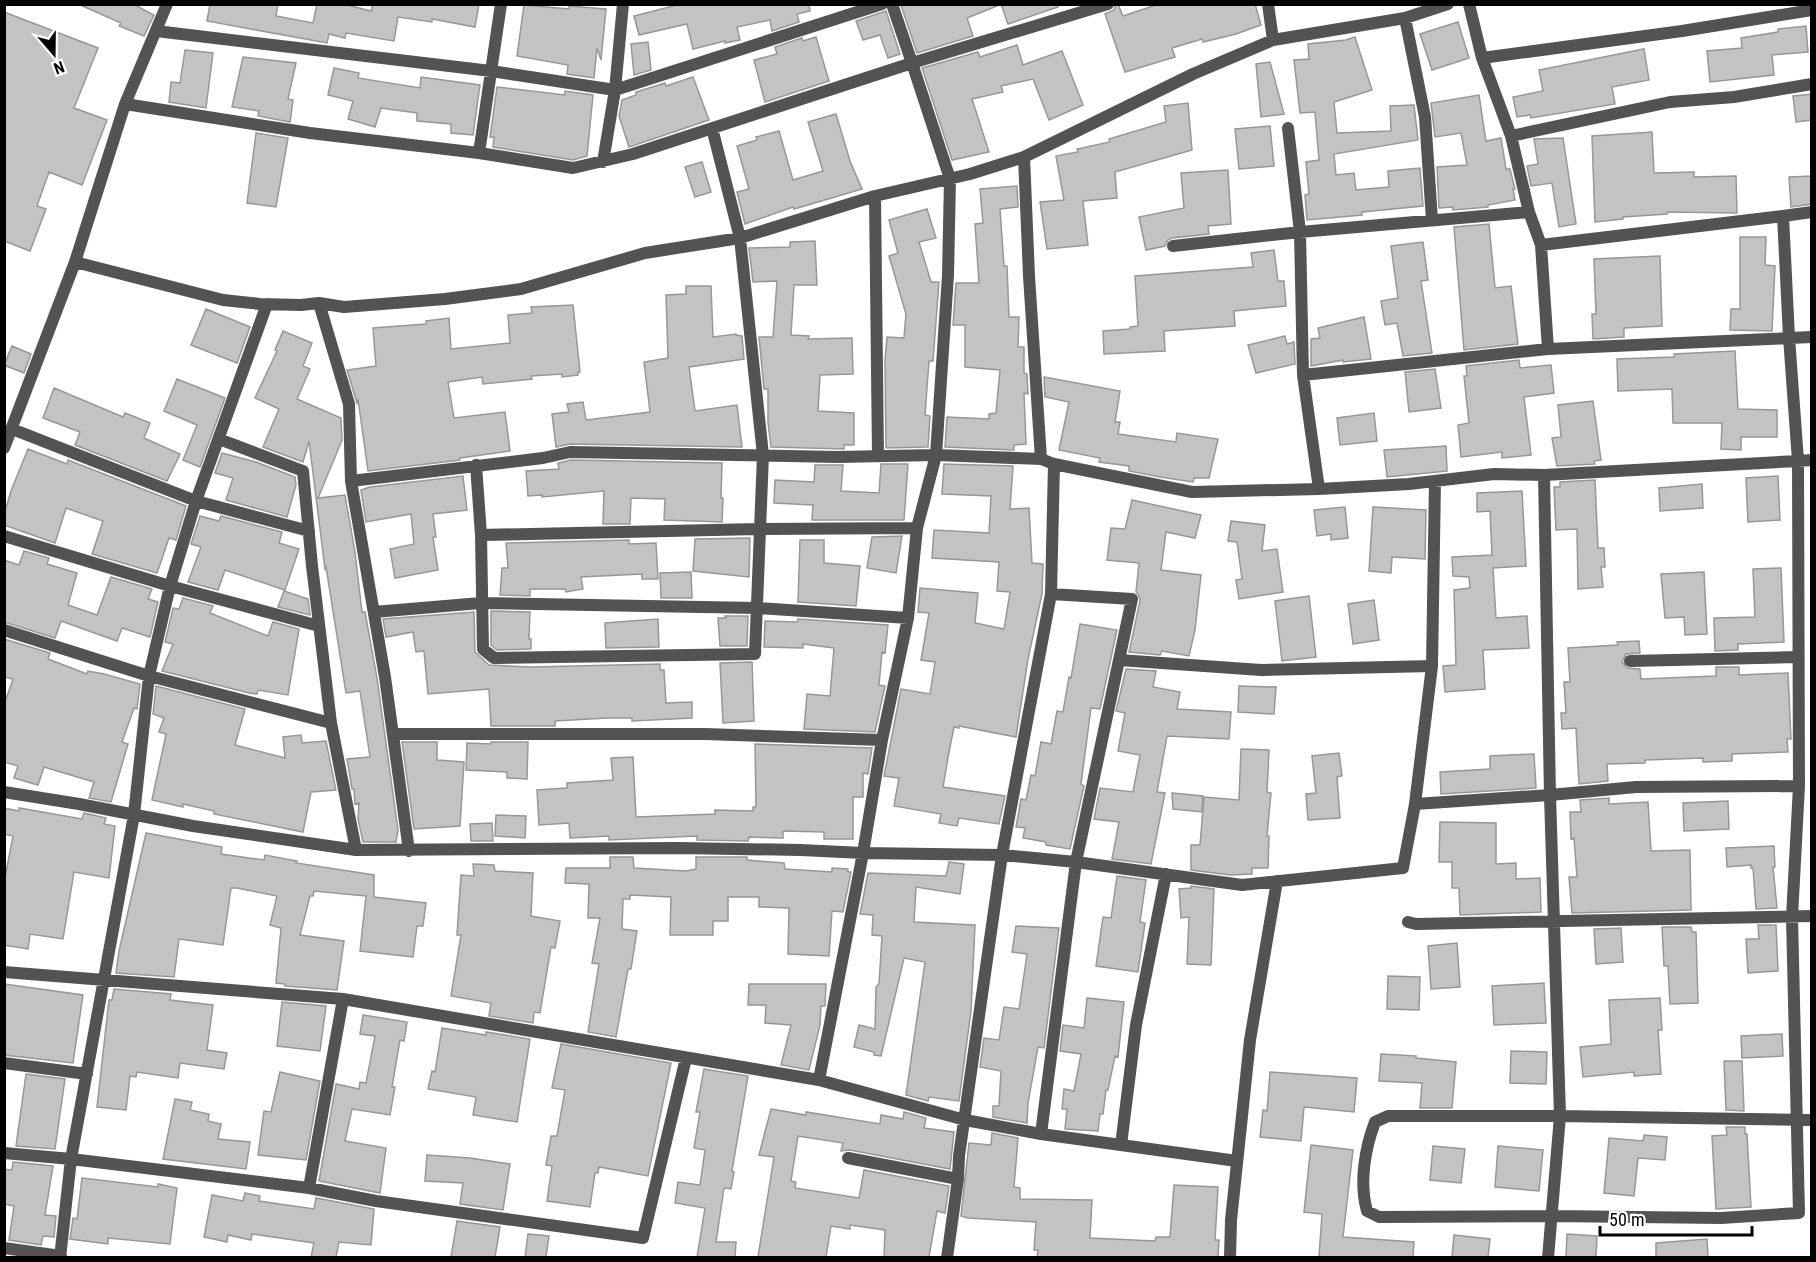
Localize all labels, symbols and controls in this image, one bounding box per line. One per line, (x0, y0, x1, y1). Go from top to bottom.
north arrow (24, 24, 84, 84)
text: N (51, 57, 67, 78)
scale bar (1600, 1199, 1752, 1237)
text: 50 m (1609, 1209, 1644, 1230)

